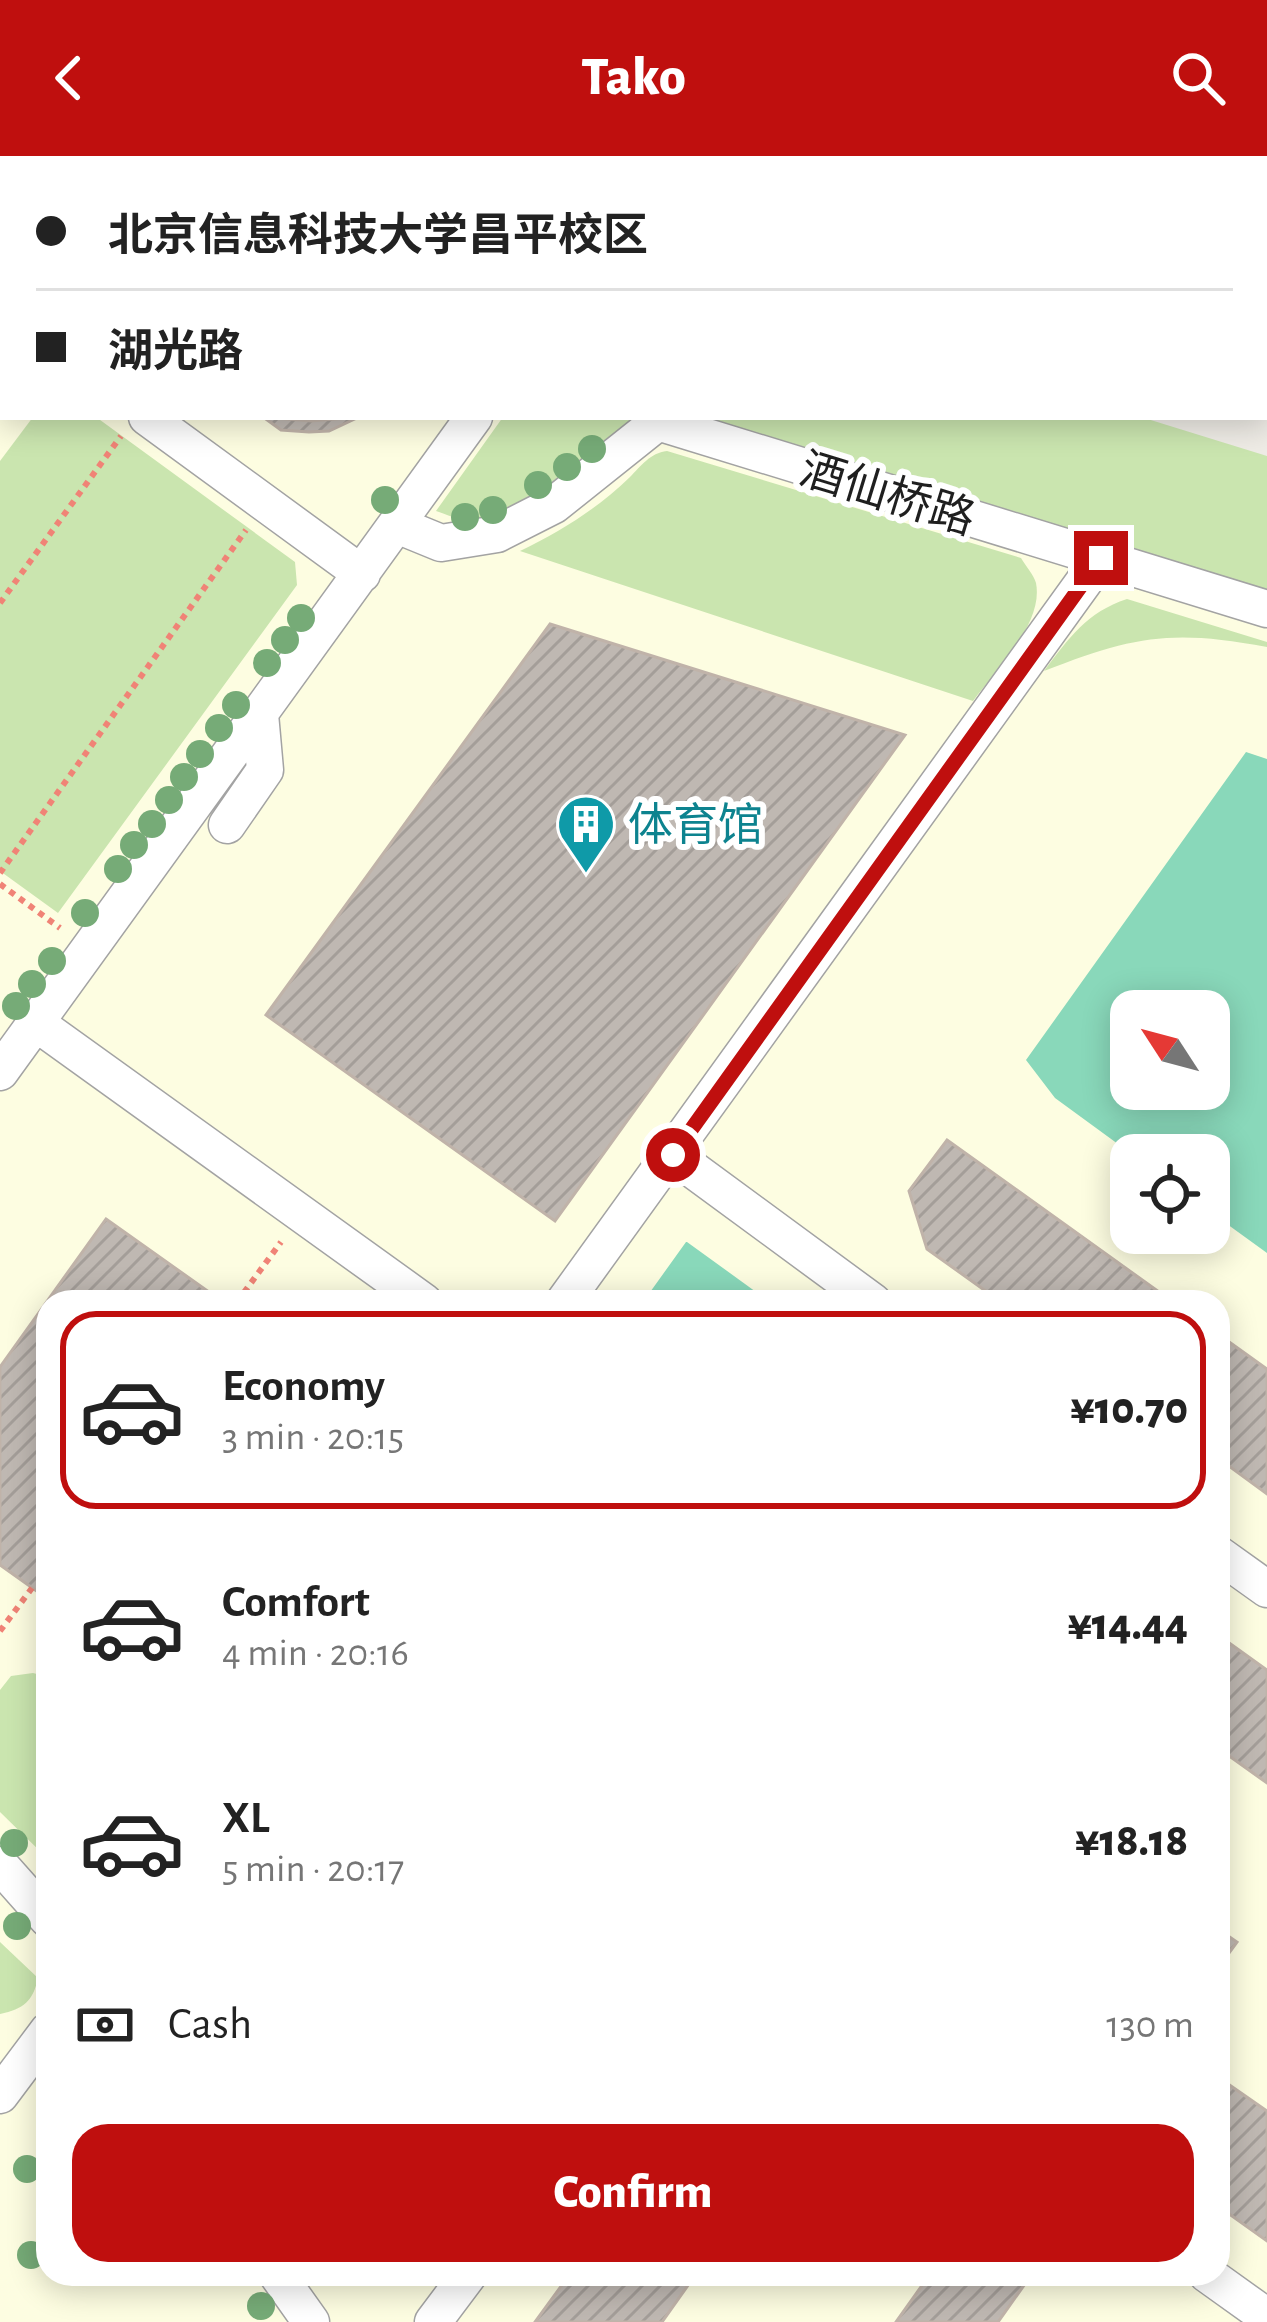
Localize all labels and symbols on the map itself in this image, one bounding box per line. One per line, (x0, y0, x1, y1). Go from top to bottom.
street label: 酒仙桥路 (795, 446, 981, 543)
route end (1074, 531, 1128, 585)
building icon: 体育馆 (555, 793, 617, 875)
place label: 体育馆 (628, 801, 763, 849)
north arrow (1110, 990, 1230, 1110)
route start (646, 1128, 700, 1182)

